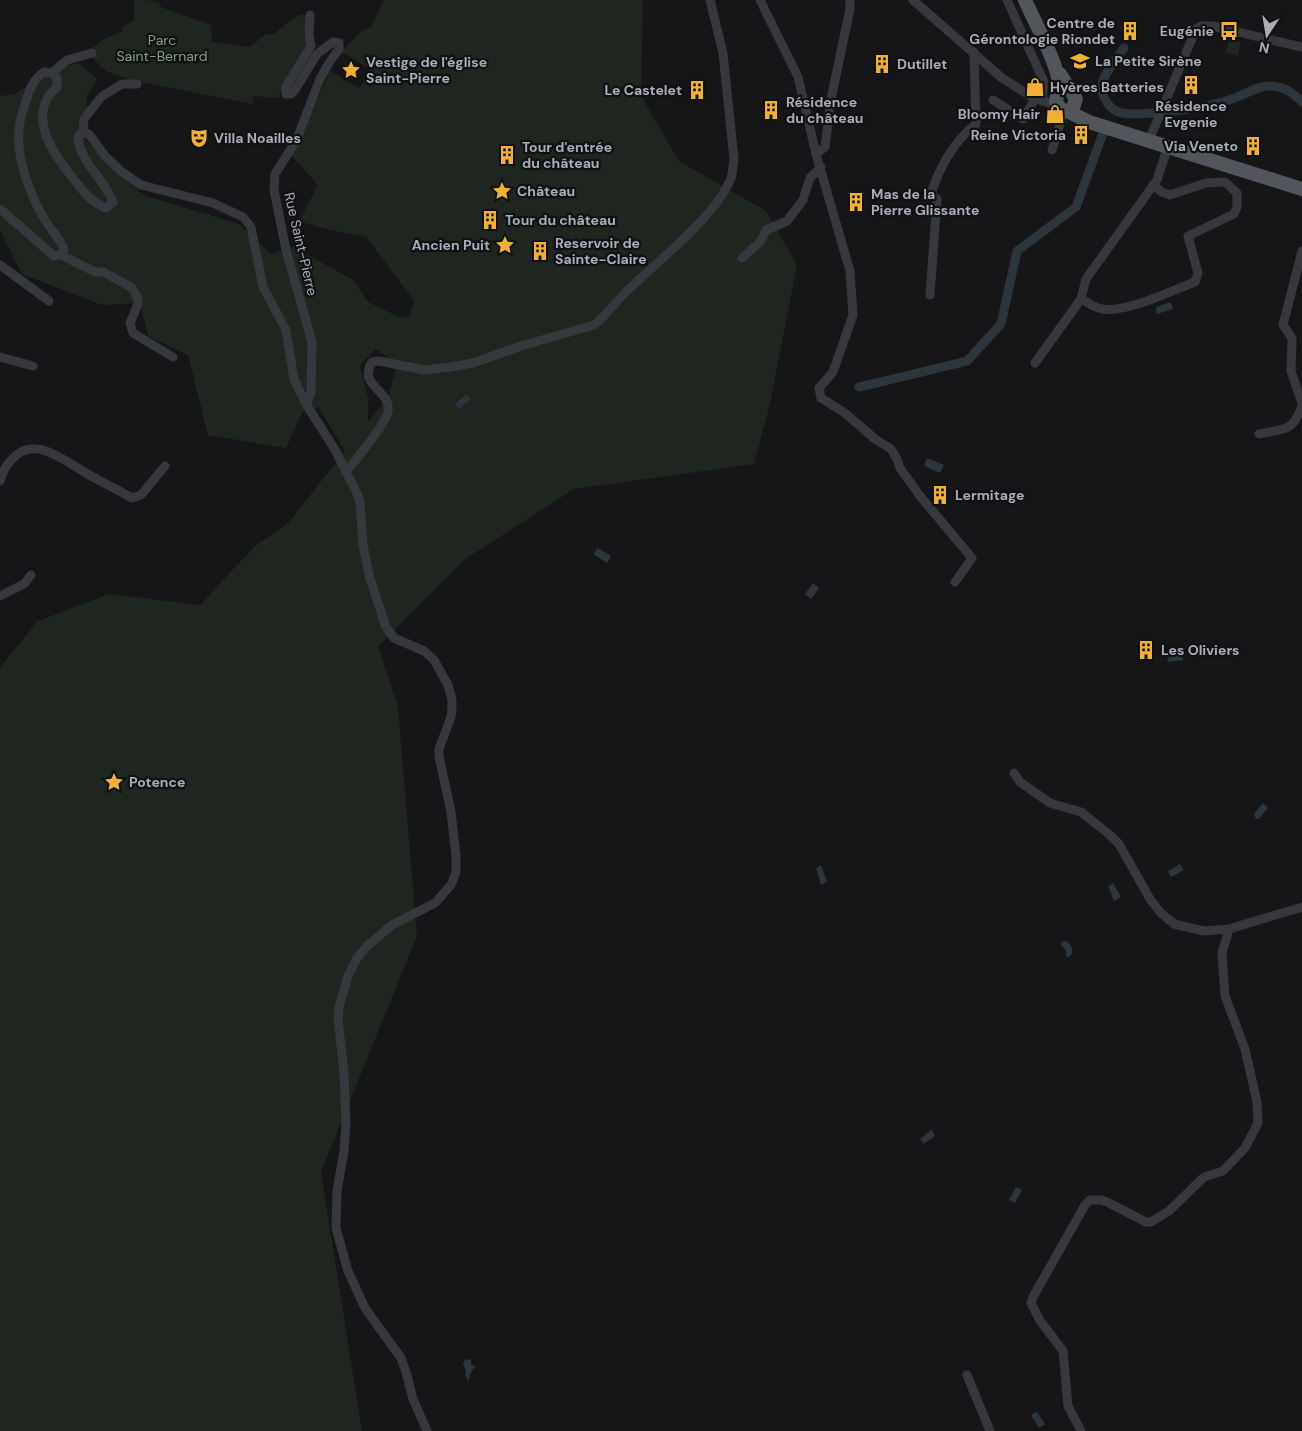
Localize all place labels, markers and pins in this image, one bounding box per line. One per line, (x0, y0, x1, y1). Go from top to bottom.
place label: Centre de Gérontologie Riondet (969, 14, 1115, 48)
building icon: Centre de Gérontologie Riondet (1119, 20, 1141, 42)
bus stop icon: Eugénie (1218, 20, 1240, 42)
place label: Eugénie (1160, 22, 1214, 40)
school or university icon: La Petite Sirène (1069, 50, 1091, 72)
place label: La Petite Sirène (1095, 52, 1202, 70)
place label: Vestige de l'église Saint-Pierre (366, 53, 487, 87)
building icon: Dutillet (871, 53, 893, 75)
place label: Dutillet (897, 55, 947, 73)
place icon: Vestige de l'église Saint-Pierre (340, 59, 362, 81)
building icon: Résidence Evgenie (1180, 74, 1202, 96)
shop icon: Hyères Batteries (1024, 76, 1046, 98)
place label: Hyères Batteries (1050, 78, 1164, 96)
building icon: Le Castelet (686, 79, 708, 101)
place label: Le Castelet (605, 81, 682, 99)
place label: Résidence du château (786, 93, 864, 127)
place label: Résidence Evgenie (1155, 97, 1227, 131)
building icon: Résidence du château (760, 99, 782, 121)
shop icon: Bloomy Hair (1044, 103, 1066, 125)
place label: Bloomy Hair (958, 105, 1040, 123)
building icon: Reine Victoria (1070, 124, 1092, 146)
place label: Reine Victoria (971, 126, 1066, 144)
theatre icon: Villa Noailles (188, 127, 210, 149)
place label: Villa Noailles (214, 129, 301, 147)
building icon: Via Veneto (1242, 135, 1264, 157)
place label: Via Veneto (1164, 137, 1238, 155)
place label: Tour d'entrée du château (522, 138, 612, 172)
building icon: Tour d'entrée du château (496, 144, 518, 166)
place icon: Château (491, 180, 513, 202)
place label: Château (517, 182, 575, 200)
place label: Mas de la Pierre Glissante (871, 185, 979, 219)
building icon: Mas de la Pierre Glissante (845, 191, 867, 213)
building icon: Tour du château (479, 209, 501, 231)
place label: Tour du château (505, 211, 616, 229)
place icon: Ancien Puit (494, 234, 516, 256)
place label: Reservoir de Sainte-Claire (555, 234, 647, 268)
place label: Ancien Puit (412, 236, 490, 254)
building icon: Reservoir de Sainte-Claire (529, 240, 551, 262)
building icon: Lermitage (929, 484, 951, 506)
place label: Lermitage (955, 486, 1024, 504)
building icon: Les Oliviers (1135, 639, 1157, 661)
place label: Les Oliviers (1161, 641, 1240, 659)
place icon: Potence (103, 771, 125, 793)
place label: Potence (129, 773, 185, 791)

